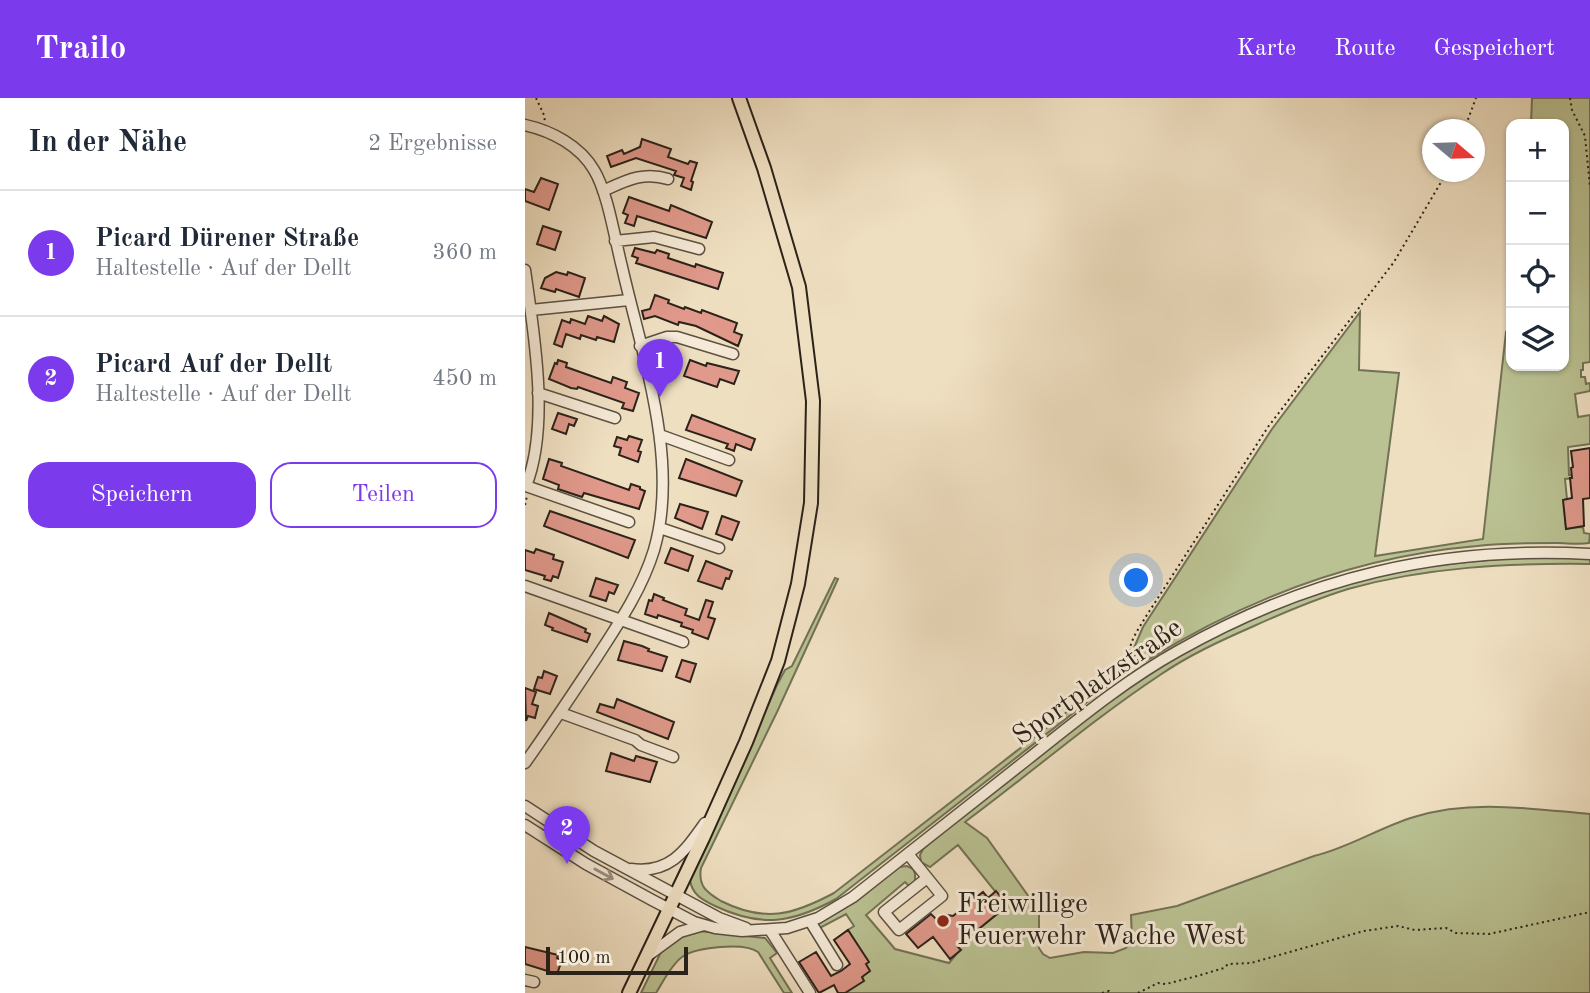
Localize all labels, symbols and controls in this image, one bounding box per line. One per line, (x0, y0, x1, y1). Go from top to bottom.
text: Trailo (35, 33, 126, 66)
text: Karte (1237, 37, 1296, 61)
text: Route (1334, 37, 1396, 61)
text: Gespeichert (1434, 37, 1555, 61)
north arrow (1422, 119, 1485, 182)
map controls (1506, 119, 1569, 371)
button: + (1506, 119, 1569, 182)
text: In der Nähe (28, 128, 187, 158)
text: 2 Ergebnisse (368, 132, 497, 155)
button: − (1506, 182, 1569, 245)
text: Picard Dürener Straße (95, 226, 359, 252)
text: 1 (44, 241, 58, 264)
text: 360 m (432, 241, 497, 264)
button: locate (1506, 245, 1569, 308)
text: Haltestelle · Auf der Dellt (95, 257, 352, 280)
button: layers (1506, 308, 1569, 371)
pin: 1 (637, 339, 683, 397)
text: Picard Auf der Dellt (95, 352, 332, 378)
text: 2 (44, 367, 58, 390)
text: 450 m (432, 367, 497, 390)
text: Haltestelle · Auf der Dellt (95, 383, 352, 406)
button: Speichern (28, 462, 256, 528)
button: Teilen (270, 462, 497, 528)
your location (1119, 563, 1153, 597)
street label: Sportplatzstraße (1008, 614, 1188, 752)
pin: 2 (544, 806, 590, 864)
one-way arrow (593, 868, 614, 881)
place label: Freiwillige Feuerwehr Wache West (957, 891, 1246, 951)
marker: Freiwillige Feuerwehr Wache West (935, 913, 951, 929)
scale bar (546, 944, 688, 976)
text: 100 m (557, 949, 610, 968)

